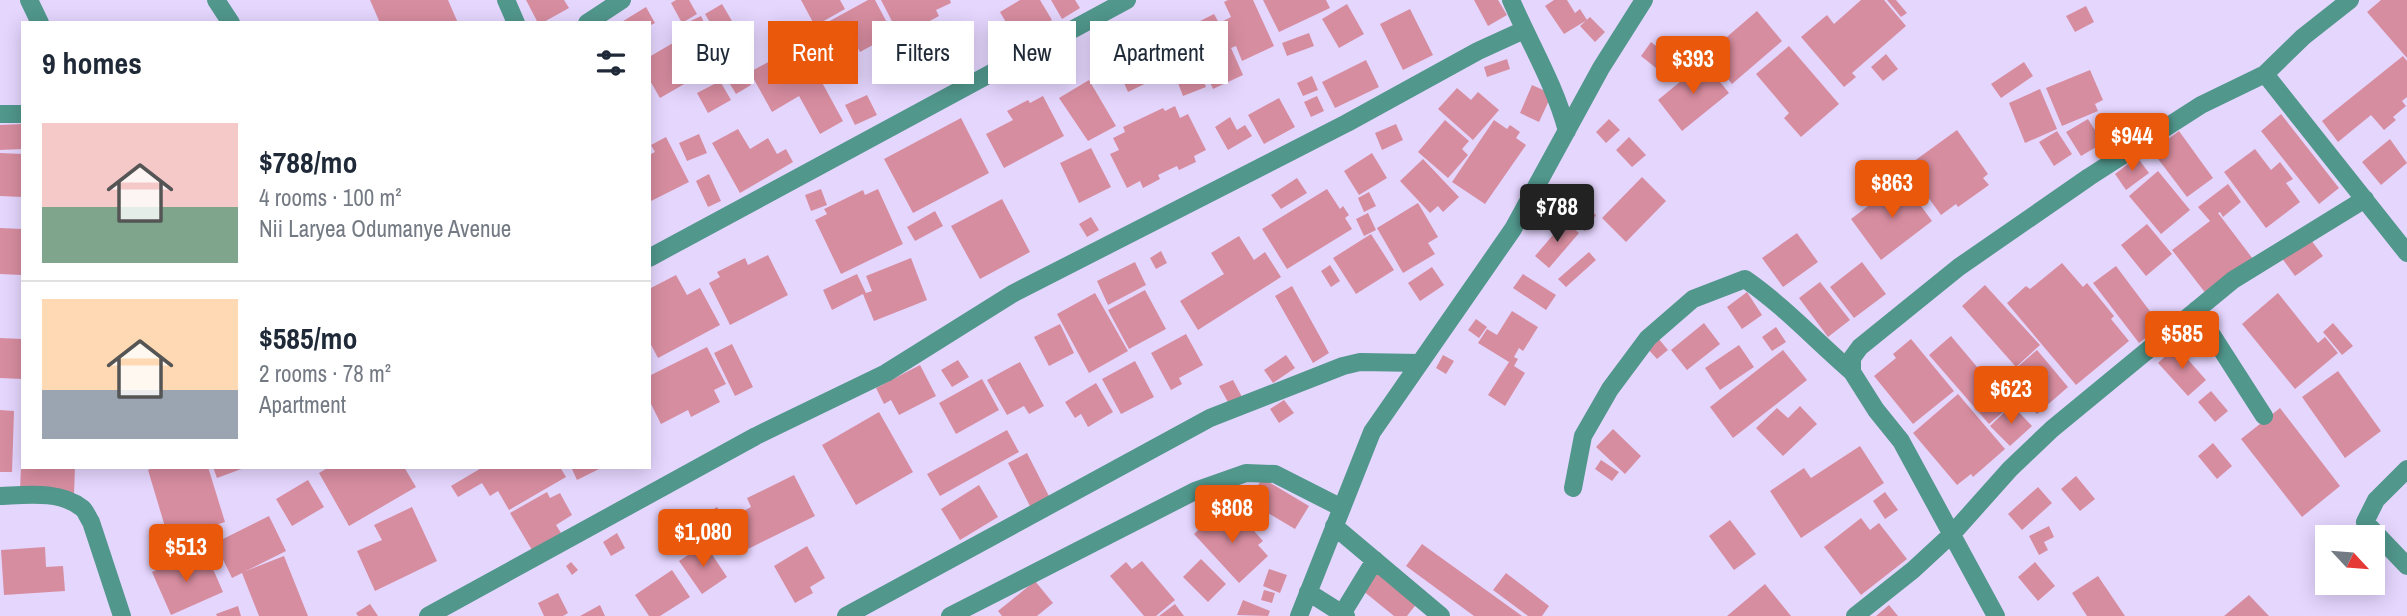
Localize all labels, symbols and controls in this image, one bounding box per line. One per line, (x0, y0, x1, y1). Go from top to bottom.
chip: Buy (672, 21, 754, 84)
chip: Rent (768, 21, 858, 84)
chip: Filters (872, 21, 974, 84)
chip: New (988, 21, 1076, 84)
chip: Apartment (1090, 21, 1228, 84)
pin: $393 (1652, 36, 1734, 96)
text: 9 homes (42, 43, 142, 83)
text: $393 (1672, 43, 1714, 74)
icon: filters (592, 44, 630, 82)
pin: $944 (2091, 114, 2173, 173)
text: $944 (2111, 120, 2153, 151)
text: $788/mo (259, 142, 357, 182)
icon: home (98, 151, 182, 235)
pin: $863 (1851, 160, 1933, 220)
text: $863 (1871, 167, 1913, 198)
text: 4 rooms · 100 m² (259, 182, 402, 213)
pin: $788 (1516, 184, 1598, 244)
text: $788 (1536, 191, 1578, 222)
text: Nii Laryea Odumanye Avenue (259, 213, 511, 244)
pin: $585 (2141, 312, 2223, 371)
text: $585/mo (259, 318, 357, 358)
text: $585 (2161, 318, 2203, 349)
icon: home (98, 327, 182, 411)
text: 2 rooms · 78 m² (259, 358, 391, 389)
pin: $623 (1970, 366, 2052, 426)
text: $623 (1990, 373, 2032, 404)
text: Apartment (259, 389, 346, 420)
pin: $808 (1191, 486, 1273, 545)
text: $808 (1211, 492, 1253, 523)
pin: $1,080 (646, 510, 760, 569)
text: $1,080 (674, 516, 732, 547)
pin: $513 (145, 524, 227, 584)
north arrow (2315, 525, 2385, 595)
map controls (2315, 525, 2385, 595)
text: $513 (165, 531, 207, 562)

